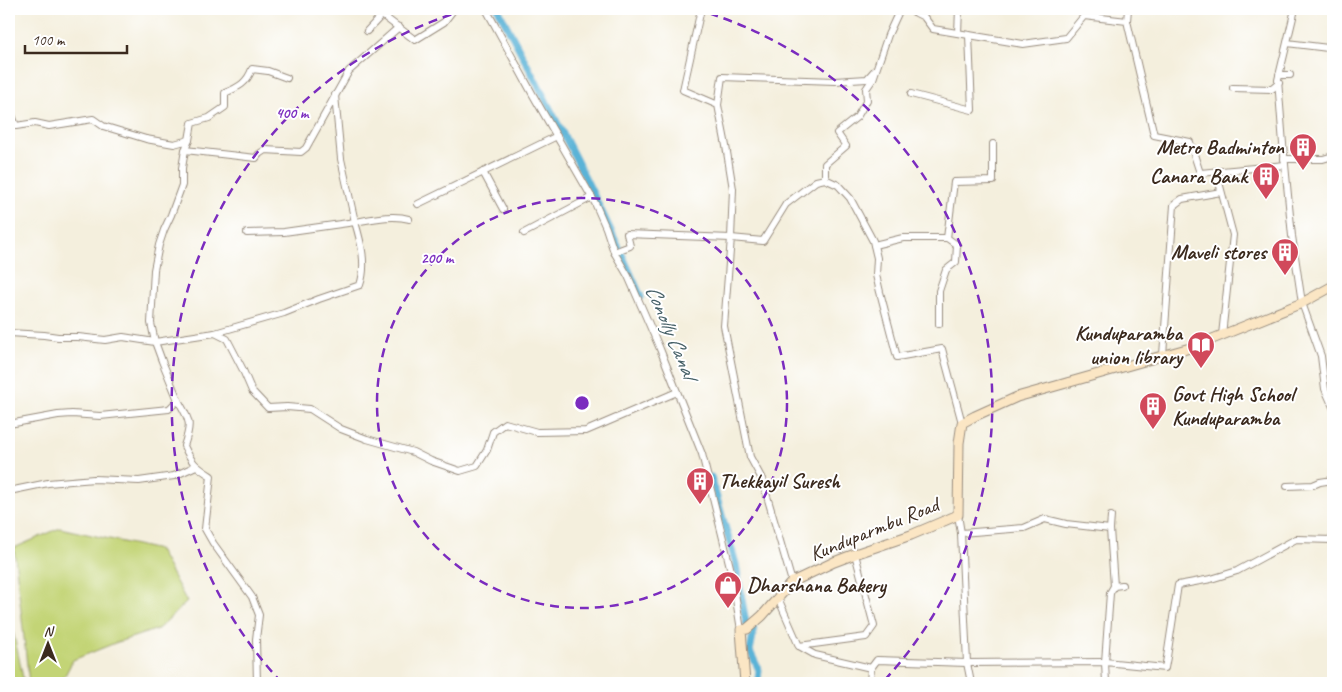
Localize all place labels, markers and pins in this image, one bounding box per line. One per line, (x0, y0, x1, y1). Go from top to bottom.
building icon: Metro Badminton (1288, 132, 1318, 171)
place label: Metro Badminton (1156, 134, 1285, 160)
building icon: Canara Bank (1251, 161, 1281, 200)
place label: Canara Bank (1150, 163, 1249, 189)
building icon: Maveli stores (1270, 237, 1300, 276)
place label: Maveli stores (1171, 239, 1269, 265)
place label: Kunduparamba union library (1075, 320, 1184, 370)
library icon: Kunduparamba union library (1186, 330, 1216, 369)
place label: Govt High School Kunduparamba (1172, 381, 1298, 431)
building icon: Govt High School Kunduparamba (1138, 391, 1168, 430)
centre of rings (573, 394, 591, 412)
building icon: Thekkayil Suresh (685, 466, 715, 505)
place label: Thekkayil Suresh (719, 468, 841, 494)
shop icon: Dharshana Bakery (713, 570, 743, 609)
place label: Dharshana Bakery (747, 572, 888, 599)

